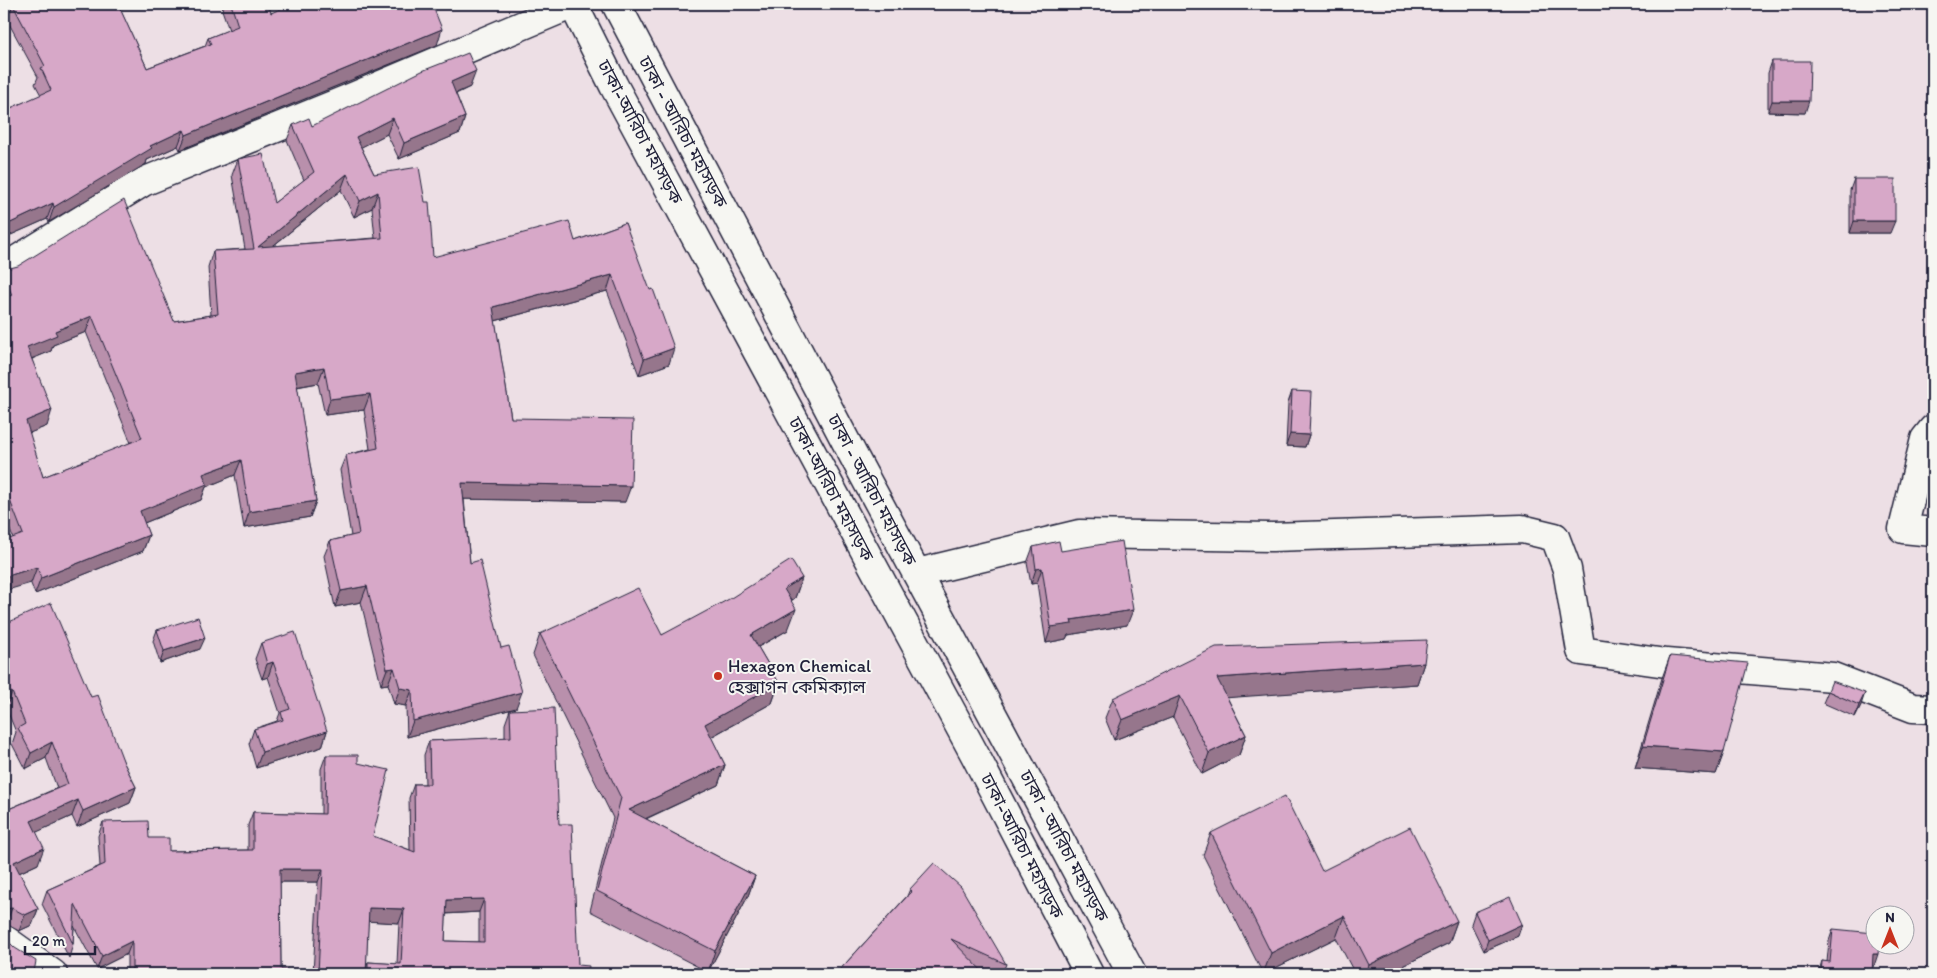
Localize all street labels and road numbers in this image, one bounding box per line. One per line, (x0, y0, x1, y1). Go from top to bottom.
street label: ঢাকা - আরিচা মহাসড়ক (633, 52, 732, 212)
street label: ঢাকা-আরিচা মহাসড়ক (592, 55, 687, 208)
street label: ঢাকা - আরিচা মহাসড়ক (822, 410, 921, 570)
street label: ঢাকা-আরিচা মহাসড়ক (783, 412, 878, 565)
street label: ঢাকা - আরিচা মহাসড়ক (1014, 766, 1113, 926)
street label: ঢাকা-আরিচা মহাসড়ক (975, 769, 1068, 923)

